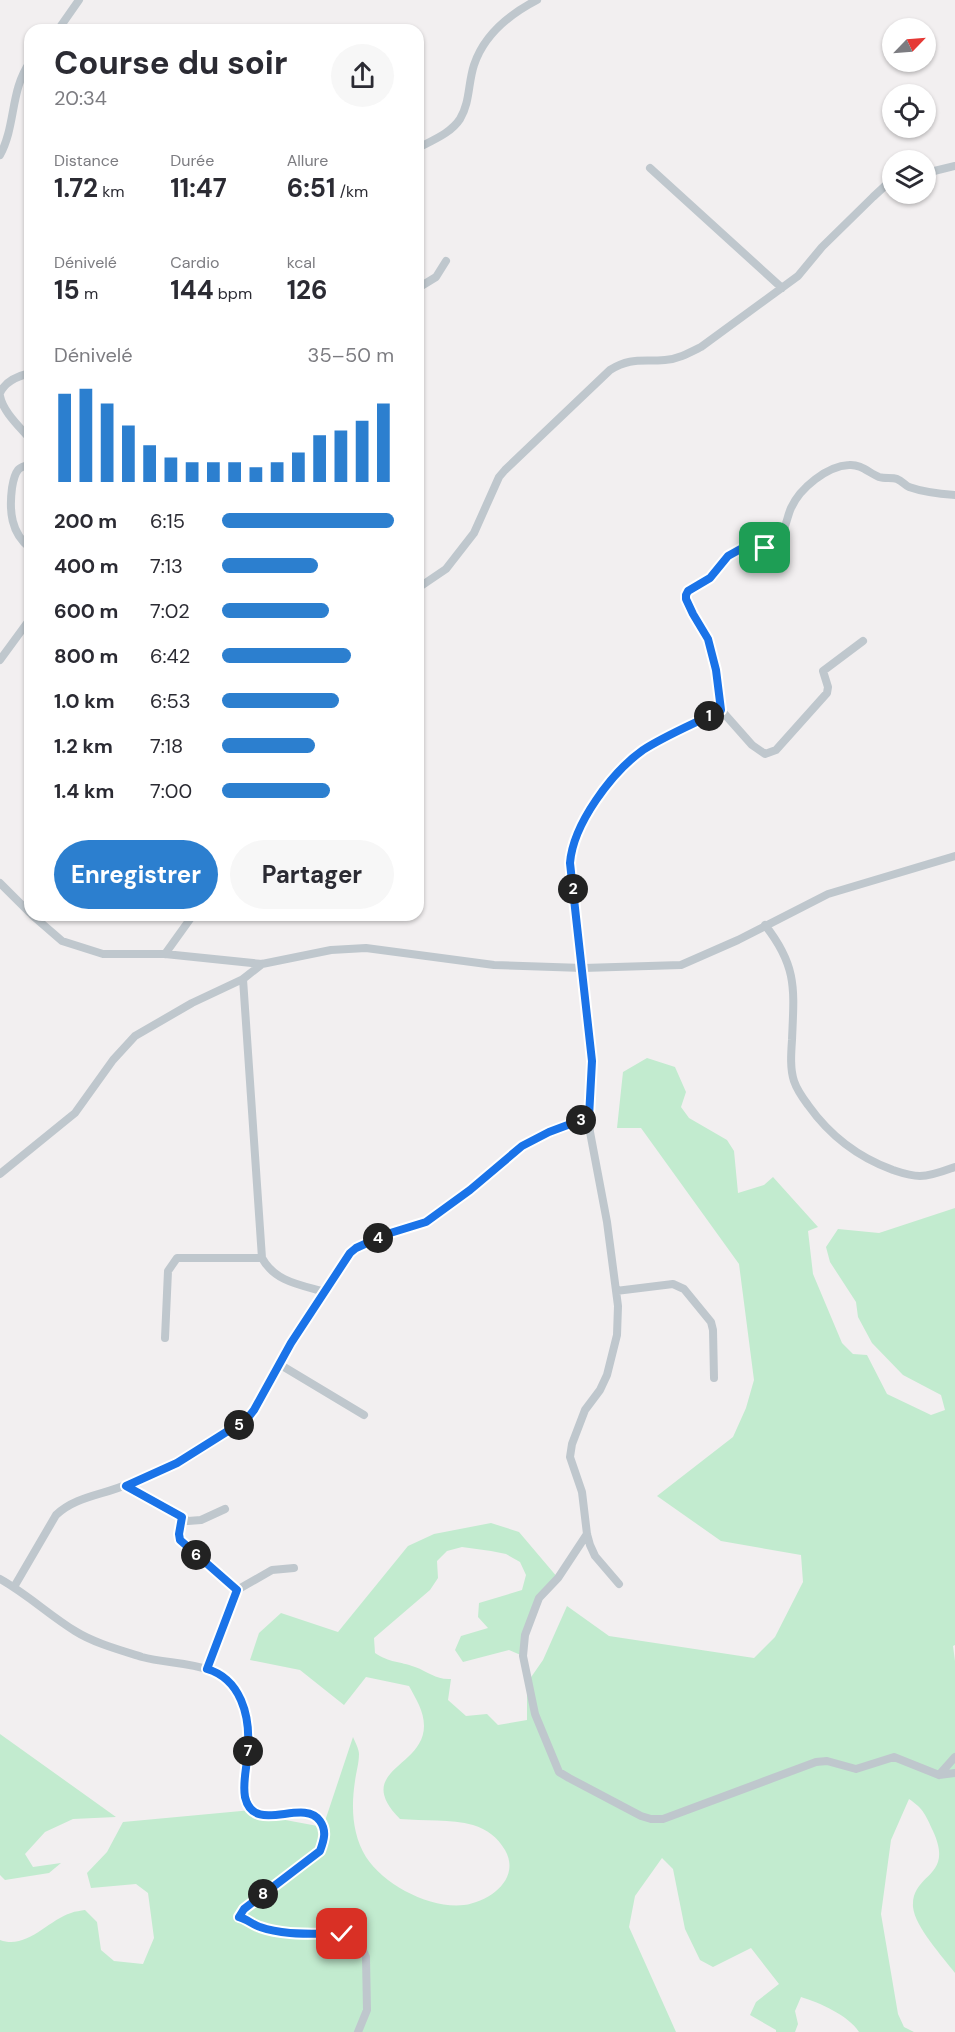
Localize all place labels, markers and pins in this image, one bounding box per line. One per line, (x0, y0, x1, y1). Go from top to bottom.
pin (739, 522, 790, 573)
pin: 1 (694, 701, 724, 731)
pin: 2 (558, 874, 588, 904)
pin: 3 (566, 1105, 596, 1135)
pin: 4 (363, 1223, 393, 1253)
pin: 5 (224, 1410, 254, 1440)
pin: 6 (181, 1540, 211, 1570)
pin: 7 (233, 1736, 263, 1766)
pin: 8 (248, 1879, 278, 1909)
pin (316, 1908, 367, 1959)

